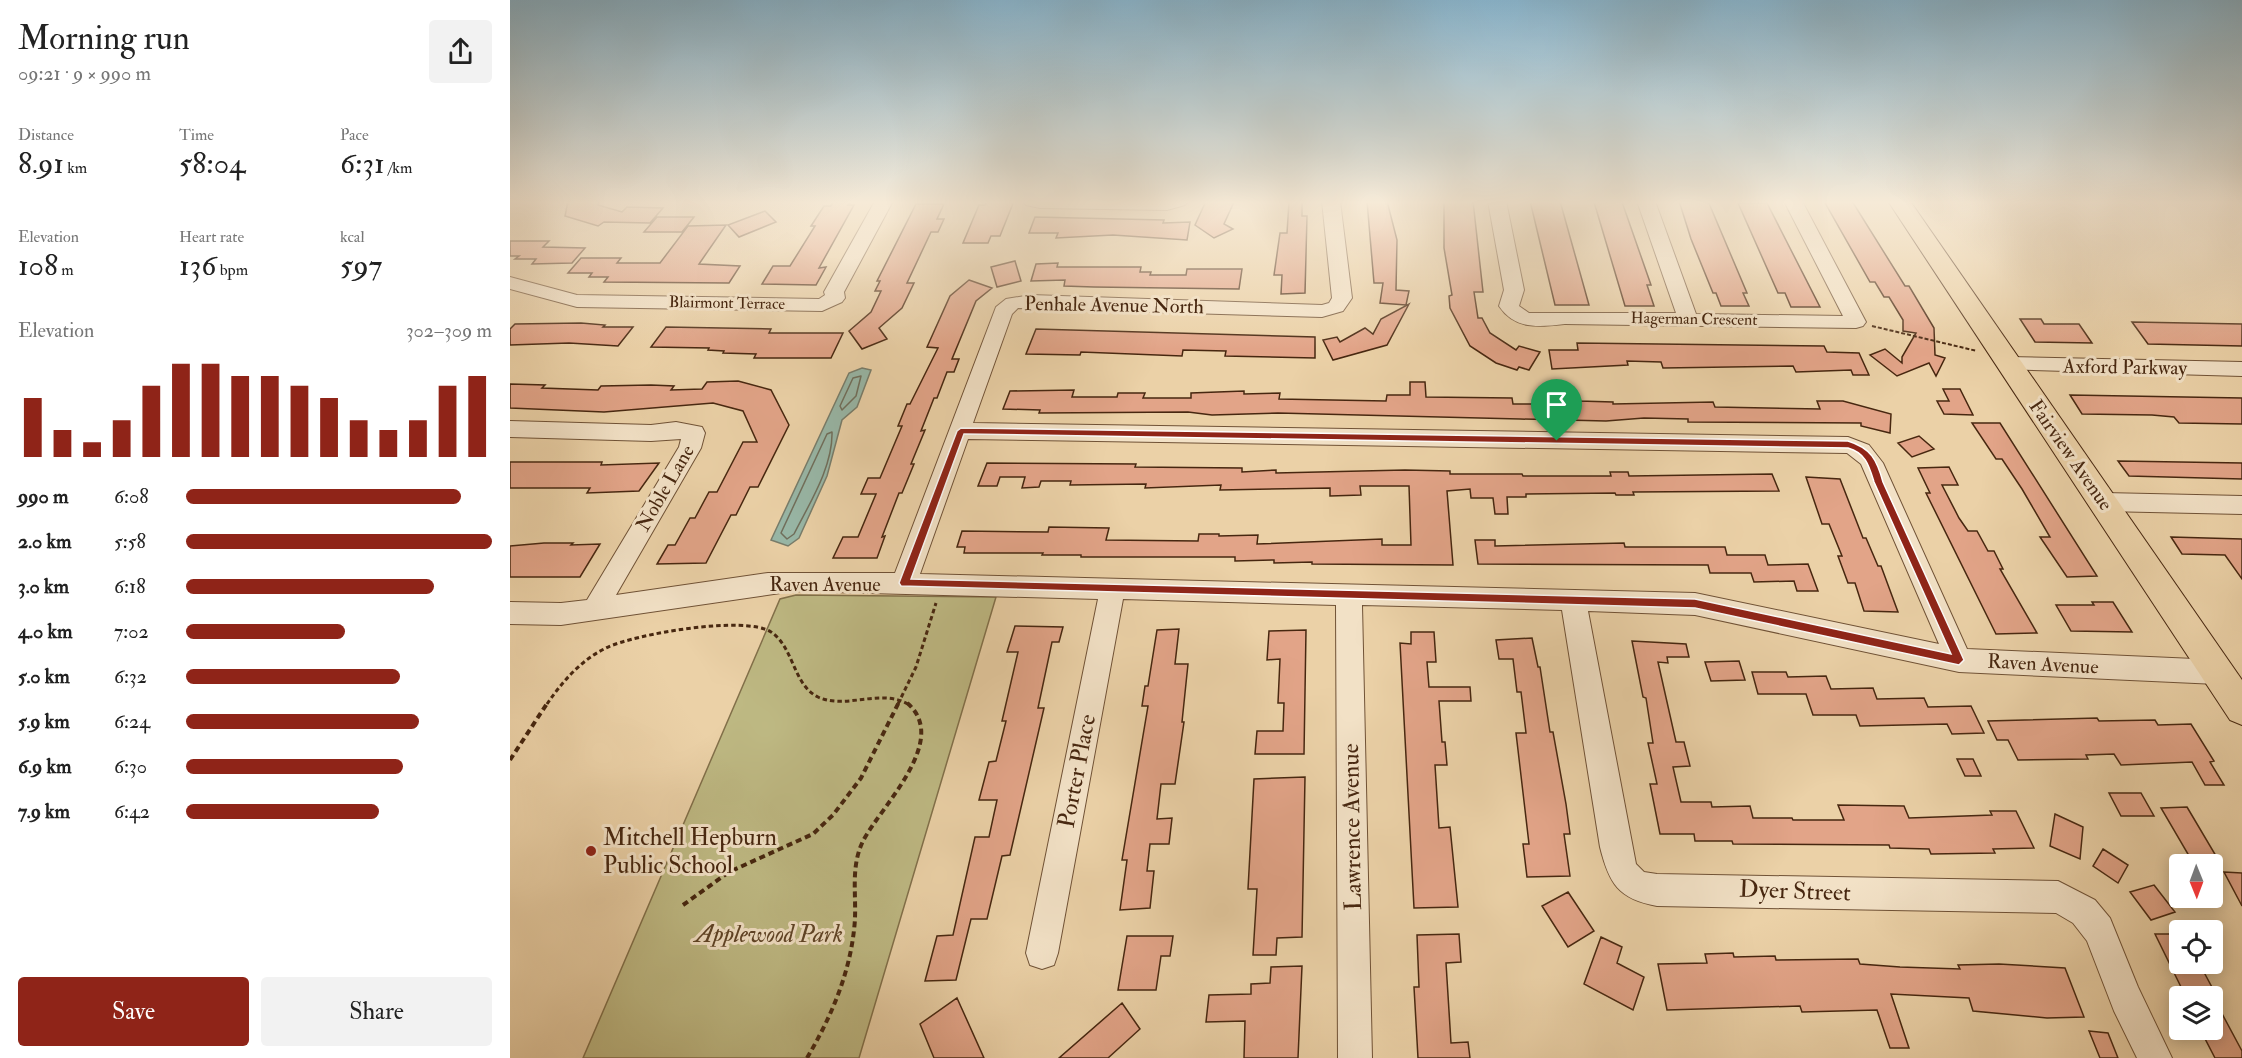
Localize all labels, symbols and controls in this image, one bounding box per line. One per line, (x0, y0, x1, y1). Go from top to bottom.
text: Morning run (18, 18, 190, 59)
button: share (429, 20, 492, 83)
text: 09:21 · 9 × 990 m (18, 61, 151, 86)
text: Distance (18, 125, 74, 145)
text: Time (179, 125, 214, 145)
text: Pace (340, 125, 369, 145)
text: 8.91 (18, 145, 64, 182)
text: 58:04 (179, 145, 245, 182)
text: 6:31 (340, 145, 385, 182)
text: km (64, 158, 87, 178)
text: /km (385, 158, 412, 178)
text: Elevation (18, 227, 79, 247)
text: Heart rate (179, 227, 244, 247)
text: kcal (340, 227, 365, 247)
text: 108 (18, 247, 58, 284)
text: 136 (179, 247, 216, 284)
text: 597 (340, 247, 382, 284)
text: m (58, 260, 74, 280)
text: bpm (216, 260, 248, 280)
street label: Penhale Avenue North (1024, 291, 1205, 319)
street label: Blairmont Terrace (669, 292, 786, 314)
street label: Hagerman Crescent (1630, 308, 1758, 330)
text: Elevation (18, 318, 94, 343)
text: 302–309 m (406, 318, 492, 343)
street label: Axford Parkway (2062, 353, 2189, 381)
pin (1531, 379, 1582, 441)
icon: arrive (1540, 388, 1573, 421)
street label: Fairview Avenue (2024, 395, 2118, 515)
street label: Noble Lane (630, 440, 700, 536)
text: 990 m (18, 484, 68, 509)
text: 6:08 (114, 484, 149, 509)
text: 2.0 km (18, 529, 72, 554)
text: 5:58 (114, 529, 146, 554)
street label: Raven Avenue (769, 572, 881, 597)
text: 3.0 km (18, 574, 69, 599)
text: 6:18 (114, 574, 146, 599)
text: 4.0 km (18, 619, 73, 644)
text: 7:02 (114, 619, 149, 644)
street label: Raven Avenue (1987, 649, 2099, 679)
text: 5.0 km (18, 664, 70, 689)
text: 6:32 (114, 664, 147, 689)
text: 5.9 km (18, 709, 70, 734)
text: 6:24 (114, 709, 150, 734)
street label: Porter Place (1051, 711, 1103, 831)
street label: Lawrence Avenue (1335, 743, 1369, 911)
text: 6.9 km (18, 754, 71, 779)
text: 6:30 (114, 754, 147, 779)
text: 7.9 km (18, 799, 70, 824)
text: 6:42 (114, 799, 150, 824)
place label: Mitchell Hepburn Public School (603, 822, 777, 881)
marker: Mitchell Hepburn Public School (584, 844, 598, 858)
north arrow (2169, 854, 2223, 908)
map controls (2169, 854, 2223, 1040)
street label: Dyer Street (1739, 874, 1852, 908)
park label: Applewood Park (692, 919, 843, 950)
button: locate (2169, 920, 2223, 974)
button: Save (18, 977, 249, 1046)
button: Share (261, 977, 492, 1046)
button: layers (2169, 986, 2223, 1040)

